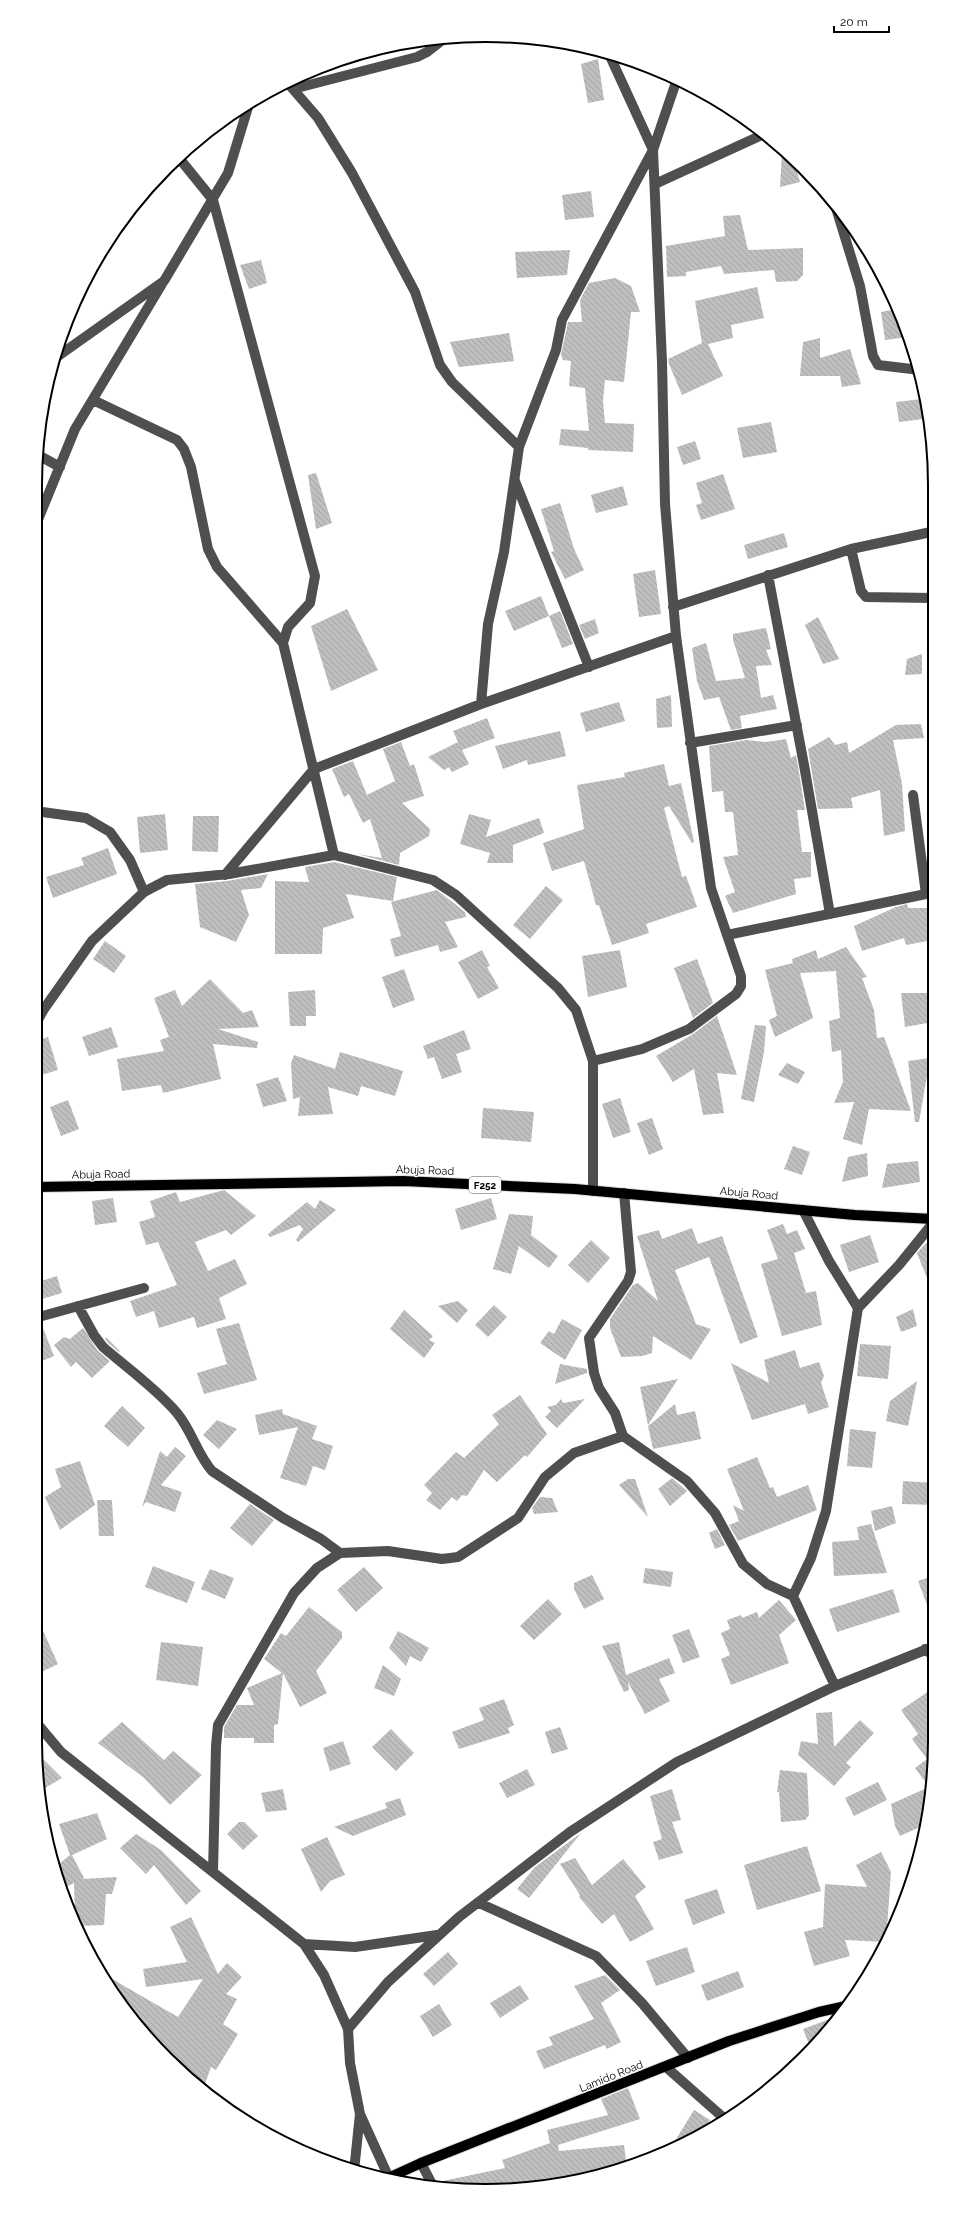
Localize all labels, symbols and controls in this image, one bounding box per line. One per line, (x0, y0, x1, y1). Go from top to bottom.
scale bar (834, 8, 889, 34)
text: 20 m (840, 15, 868, 29)
street label: Abuja Road (396, 1163, 455, 1178)
street label: Abuja Road (72, 1167, 130, 1182)
road number: F252 (469, 1177, 501, 1193)
street label: Abuja Road (719, 1184, 779, 1203)
street label: Lamido Road (577, 2058, 645, 2095)

